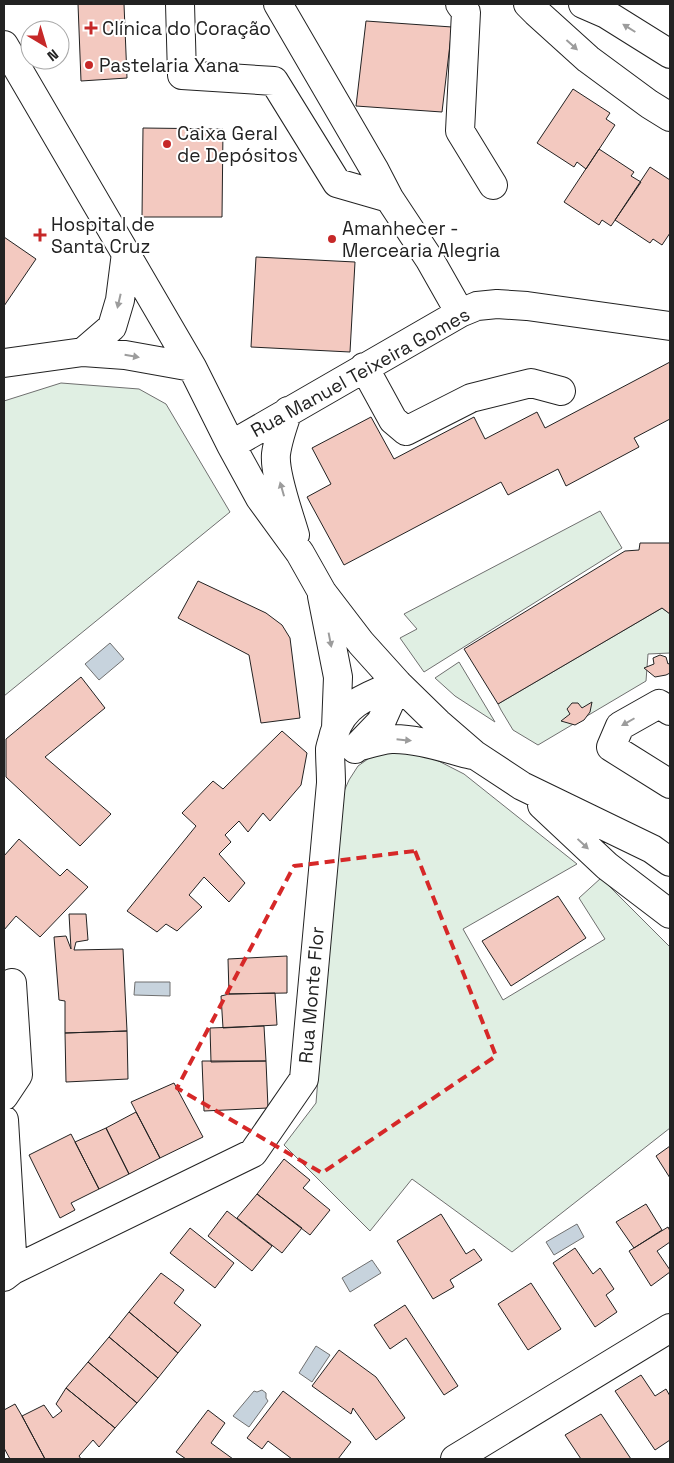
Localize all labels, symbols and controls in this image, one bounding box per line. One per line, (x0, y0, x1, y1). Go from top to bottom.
place label: Clínica do Coração (102, 16, 271, 41)
north arrow (20, 20, 70, 70)
marker: Clínica do Coração (84, 21, 98, 35)
one-way arrow (622, 24, 635, 33)
one-way arrow (565, 39, 577, 51)
text: N (44, 45, 62, 65)
place label: Pastelaria Xana (99, 53, 239, 78)
marker: Pastelaria Xana (83, 59, 95, 71)
place label: Caixa Geral de Depósitos (177, 121, 298, 168)
marker: Caixa Geral de Depósitos (161, 138, 173, 150)
place label: Hospital de Santa Cruz (51, 212, 155, 259)
place label: Amanhecer - Mercearia Alegria (342, 216, 500, 263)
marker: Hospital de Santa Cruz (33, 228, 47, 242)
marker: Amanhecer - Mercearia Alegria (326, 233, 338, 245)
one-way arrow (115, 293, 123, 308)
street label: Rua Manuel Teixeira Gomes (246, 302, 474, 443)
one-way arrow (124, 353, 140, 361)
one-way arrow (278, 481, 286, 496)
one-way arrow (327, 633, 335, 649)
one-way arrow (622, 717, 635, 726)
one-way arrow (396, 736, 412, 744)
one-way arrow (577, 838, 589, 850)
street label: Rua Monte Flor (293, 926, 330, 1065)

